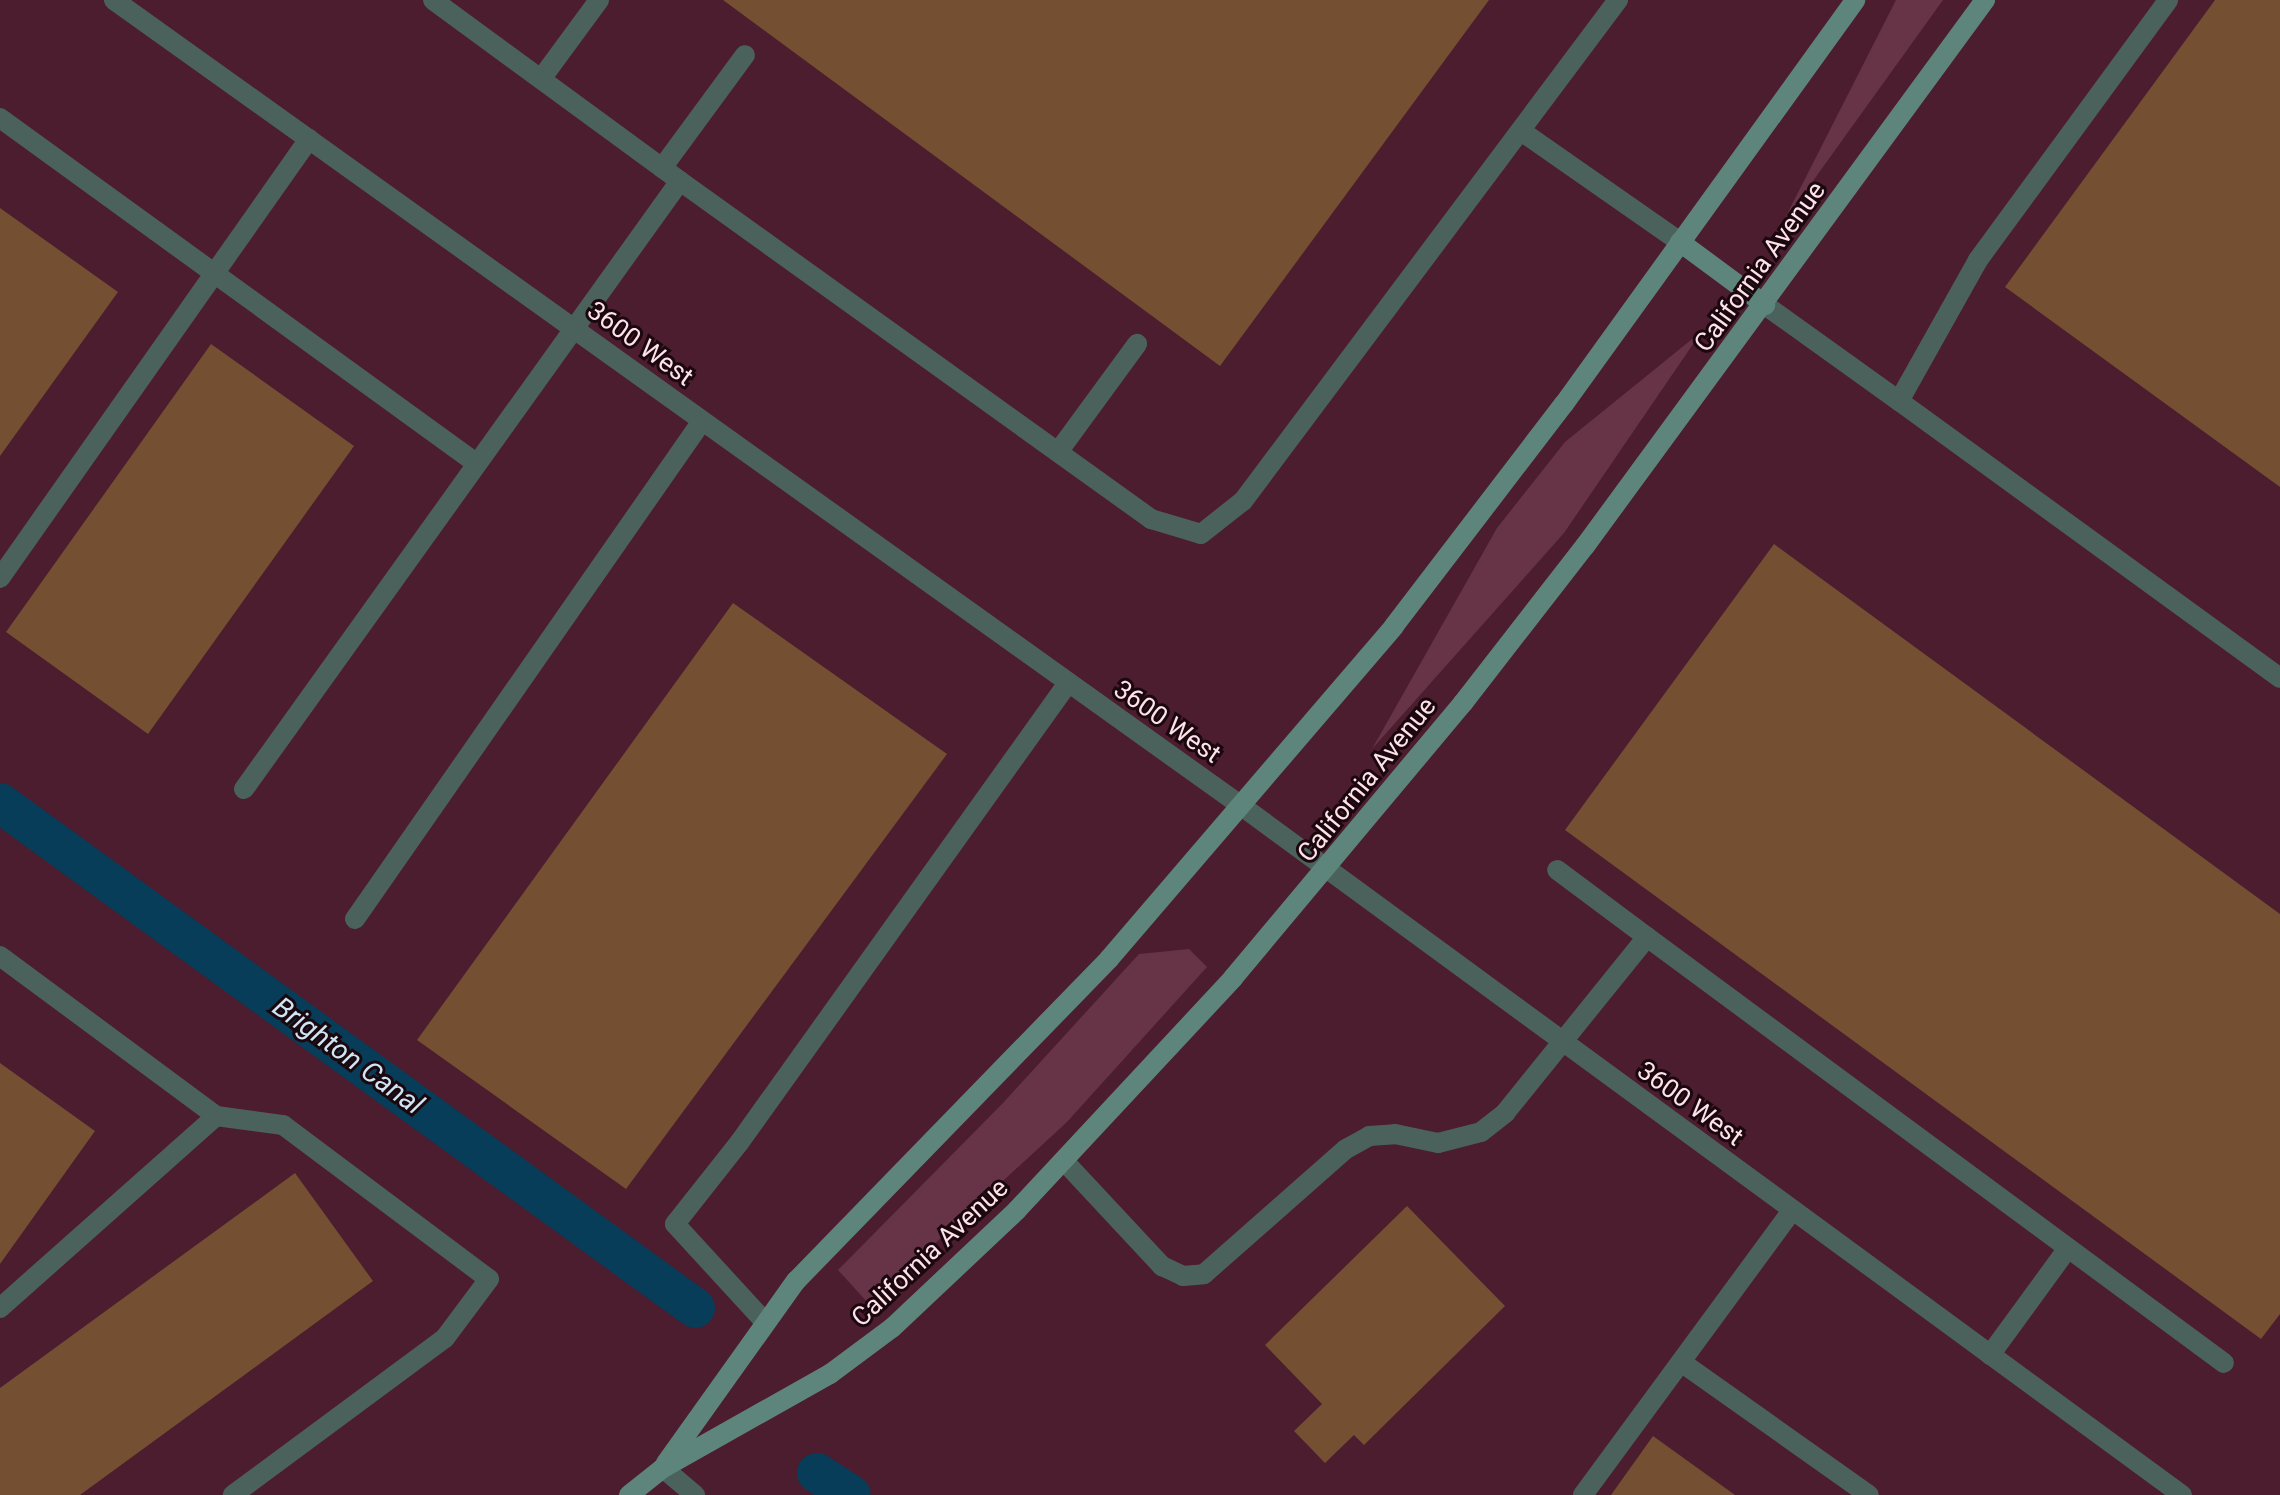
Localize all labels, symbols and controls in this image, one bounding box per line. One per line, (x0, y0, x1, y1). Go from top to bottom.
street label: California Avenue (1688, 176, 1832, 358)
street label: 3600 West (581, 295, 699, 393)
street label: 3600 West (1108, 674, 1226, 770)
street label: California Avenue (1291, 691, 1443, 869)
water label: Brighton Canal (266, 990, 430, 1122)
street label: 3600 West (1631, 1055, 1749, 1153)
street label: California Avenue (845, 1172, 1015, 1334)

